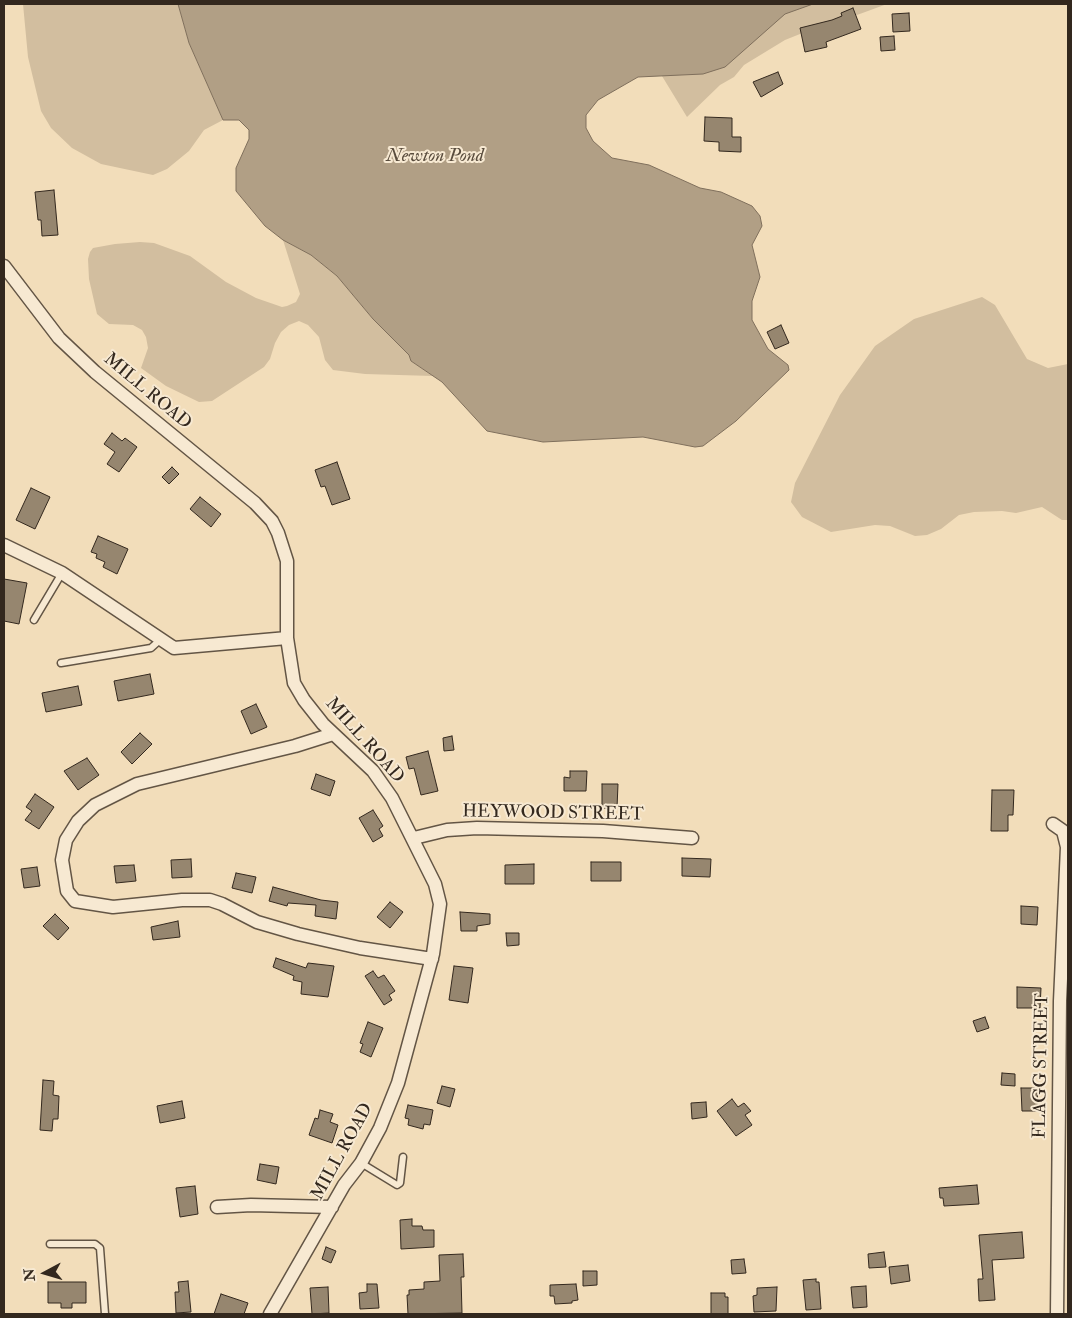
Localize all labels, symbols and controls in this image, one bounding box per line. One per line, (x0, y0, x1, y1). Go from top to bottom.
water label: Newton Pond (386, 146, 484, 168)
street label: MILL ROAD (99, 349, 195, 435)
street label: MILL ROAD (320, 694, 408, 788)
street label: HEYWOOD STREET (462, 802, 644, 826)
street label: FLAGG STREET (1030, 993, 1054, 1139)
street label: MILL ROAD (307, 1100, 379, 1204)
north arrow (20, 1248, 70, 1298)
text: N (20, 1268, 39, 1282)

